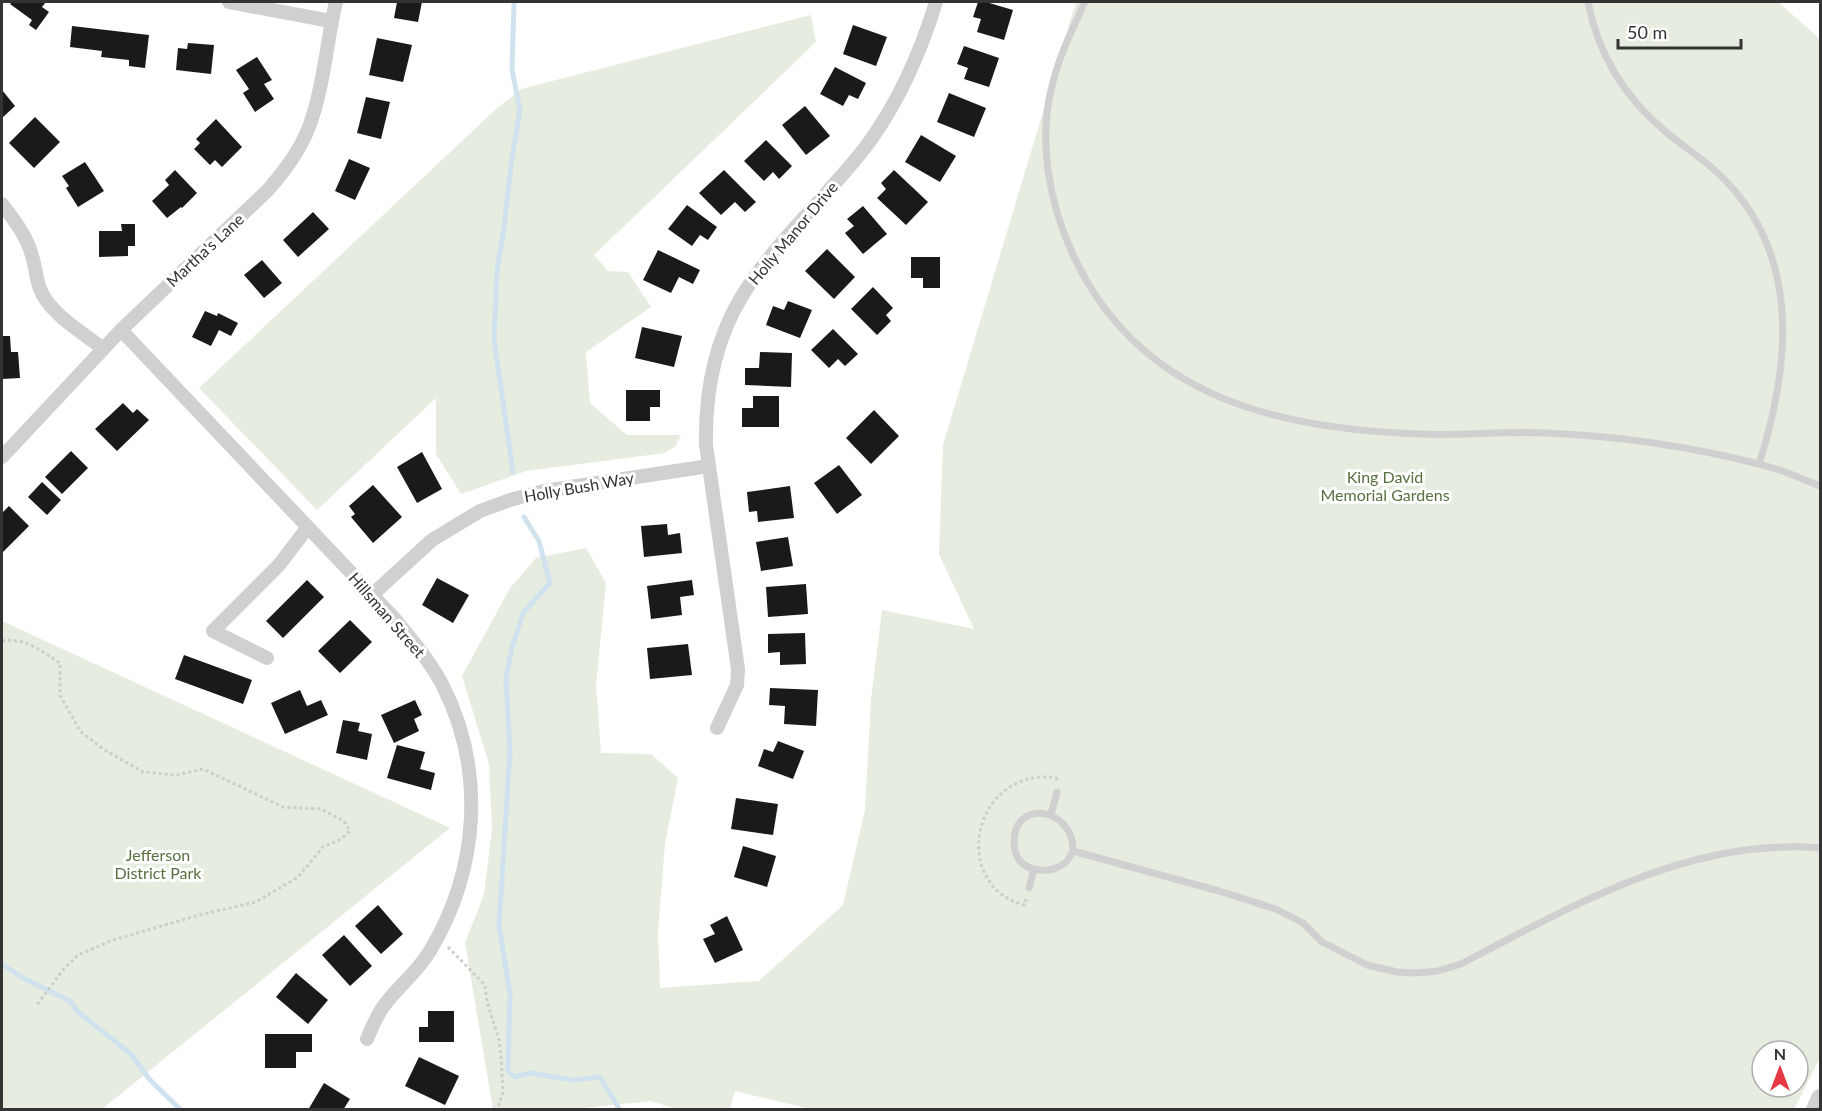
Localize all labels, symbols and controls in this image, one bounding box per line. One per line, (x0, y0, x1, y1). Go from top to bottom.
scale bar (1618, 12, 1741, 50)
text: 50 m (1627, 21, 1667, 43)
street label: Holly Manor Drive (744, 177, 841, 288)
street label: Martha's Lane (162, 209, 247, 290)
street label: Holly Bush Way (523, 467, 636, 506)
park label: King David Memorial Gardens (1320, 467, 1450, 504)
street label: Hillsman Street (345, 568, 430, 661)
park label: Jefferson District Park (115, 845, 202, 882)
north arrow (1750, 1039, 1810, 1099)
text: N (1774, 1044, 1786, 1063)

